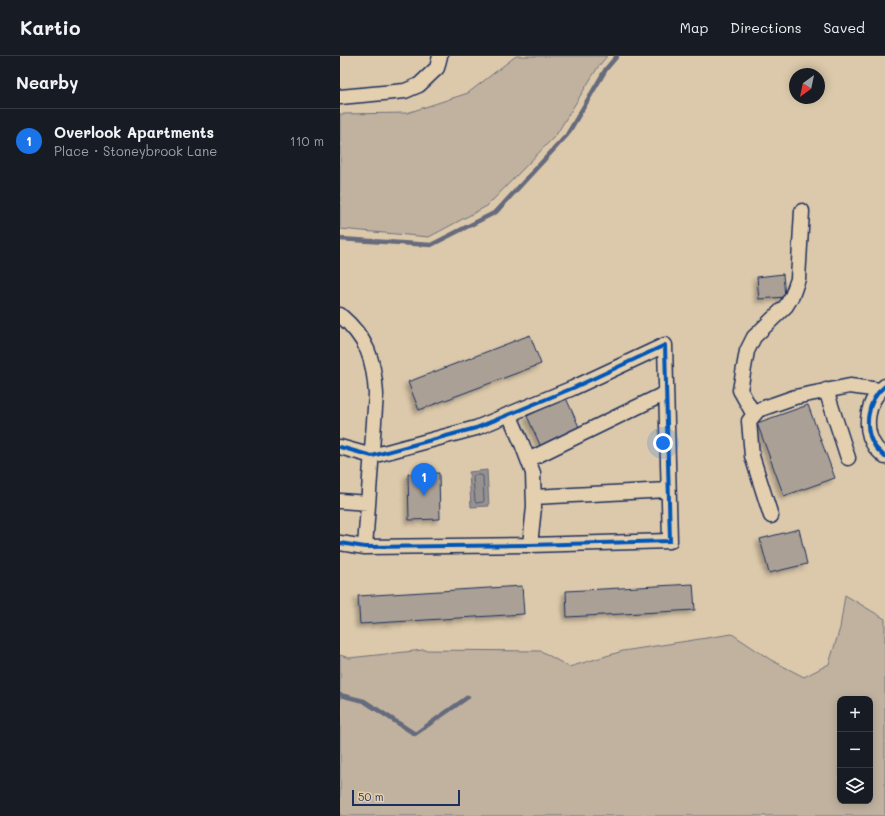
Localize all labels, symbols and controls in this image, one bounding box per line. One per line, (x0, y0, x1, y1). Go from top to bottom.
text: Kartio (20, 15, 80, 40)
text: Map (680, 18, 708, 37)
text: Directions (730, 18, 801, 37)
text: Saved (823, 18, 865, 37)
north arrow (789, 68, 825, 104)
text: Nearby (16, 71, 78, 93)
text: Overlook Apartments (54, 122, 214, 142)
text: 1 (26, 132, 32, 149)
text: 110 m (290, 132, 324, 149)
text: Place · Stoneybrook Lane (54, 142, 217, 159)
your location (653, 433, 673, 453)
pin: 1 (411, 463, 437, 496)
map controls (837, 696, 873, 804)
button: + (837, 696, 873, 732)
button: − (837, 732, 873, 768)
button: layers (837, 768, 873, 804)
scale bar (352, 788, 460, 807)
text: 50 m (358, 789, 384, 804)

